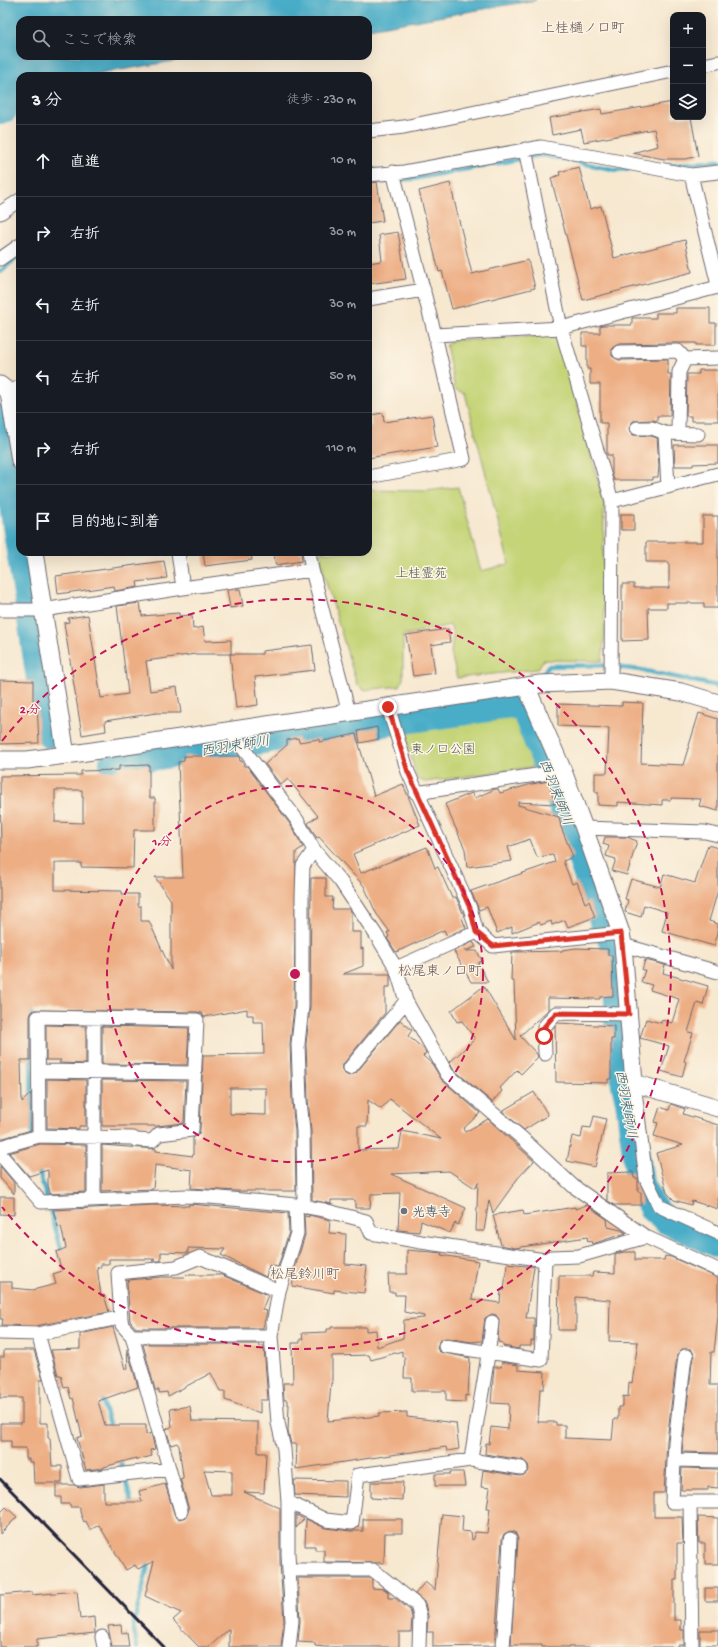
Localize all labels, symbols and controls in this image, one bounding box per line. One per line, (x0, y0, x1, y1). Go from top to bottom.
map controls (670, 12, 706, 120)
button: + (670, 12, 706, 48)
search box (16, 16, 372, 60)
district label: 上桂樋ノ口町 (541, 21, 625, 38)
icon: search (30, 27, 52, 49)
text: ここで検索 (62, 32, 137, 50)
button: − (670, 48, 706, 84)
button: layers (670, 84, 706, 120)
text: 3 分 (32, 92, 62, 112)
text: 徒歩 · 230 m (287, 93, 356, 108)
icon: ahead (32, 150, 54, 172)
text: 10 m (331, 153, 356, 168)
text: 直進 (70, 154, 100, 172)
icon: right (32, 222, 54, 244)
text: 30 m (330, 225, 356, 240)
text: 右折 (70, 226, 100, 244)
icon: left (32, 294, 54, 316)
text: 30 m (330, 297, 356, 312)
text: 左折 (70, 298, 100, 316)
icon: left (32, 366, 54, 388)
text: 50 m (329, 369, 356, 384)
text: 左折 (70, 370, 100, 388)
icon: right (32, 438, 54, 460)
text: 110 m (326, 441, 356, 456)
text: 右折 (70, 442, 100, 460)
icon: arrive (32, 510, 54, 532)
text: 目的地に到着 (70, 514, 160, 532)
park label: 上桂霊苑 (395, 566, 447, 582)
route end (379, 698, 397, 716)
text: 2 分 (20, 703, 40, 718)
water label: 西羽束師川 (199, 733, 271, 761)
park label: 東ノ口公園 (410, 742, 476, 758)
water label: 西羽束師川 (534, 757, 576, 829)
text: 1 分 (151, 835, 172, 850)
district label: 松尾東ノ口町 (398, 964, 482, 981)
centre of rings (288, 967, 302, 981)
route start (535, 1027, 553, 1045)
water label: 西羽束師川 (610, 1068, 640, 1140)
place label: 光専寺 (412, 1205, 451, 1221)
marker: 光専寺 (399, 1206, 409, 1216)
district label: 松尾鈴川町 (270, 1267, 340, 1284)

